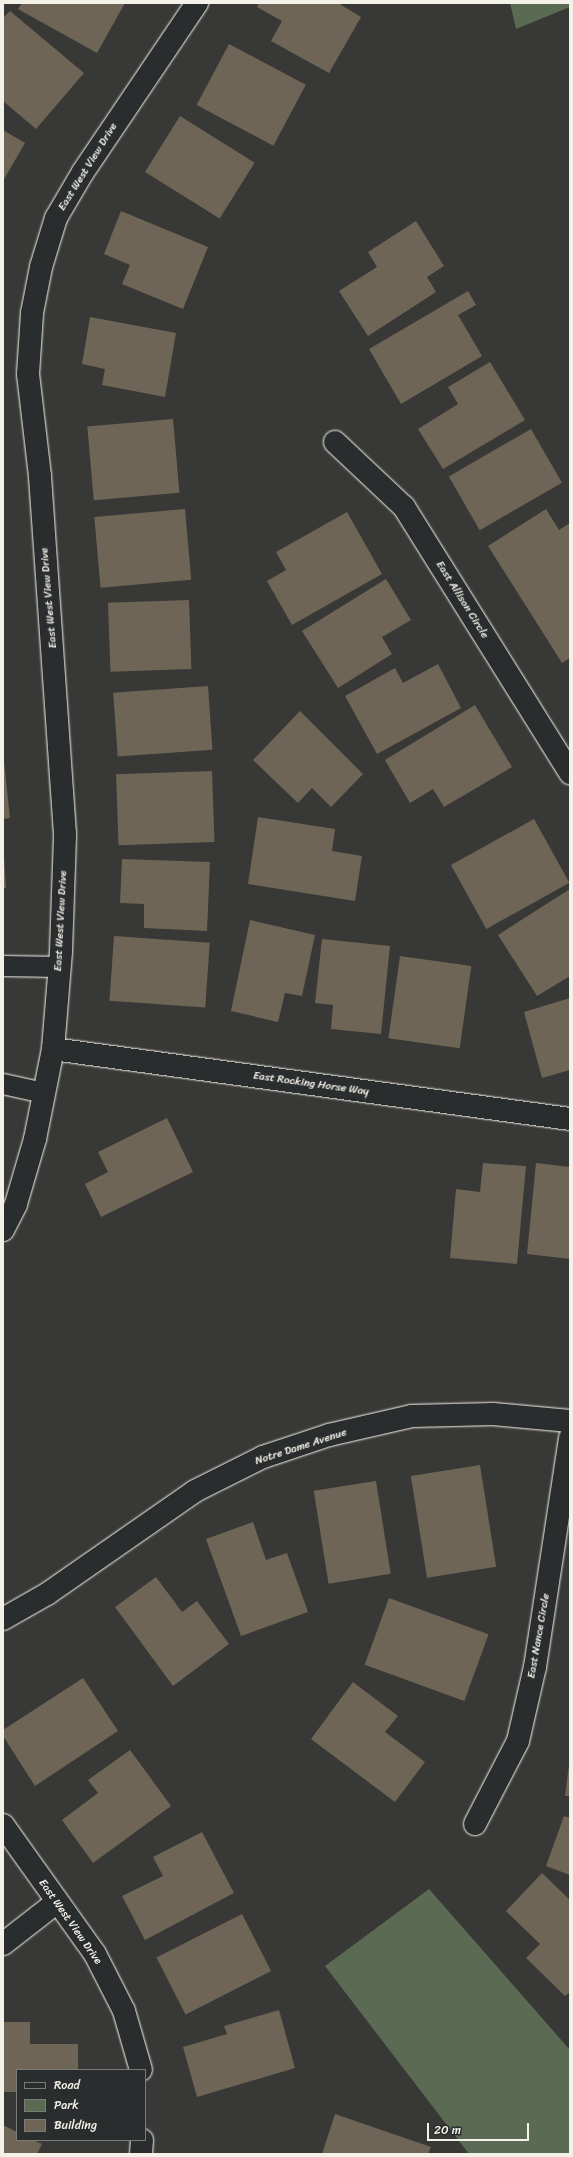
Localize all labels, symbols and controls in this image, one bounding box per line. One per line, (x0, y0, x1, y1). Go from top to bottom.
street label: East West View Drive (55, 120, 121, 214)
street label: East West View Drive (38, 547, 60, 649)
street label: East Allison Circle (433, 559, 491, 641)
street label: East West View Drive (52, 870, 70, 972)
street label: East Rocking Horse Way (252, 1069, 370, 1099)
street label: Notre Dame Avenue (254, 1426, 348, 1468)
street label: East Nance Circle (525, 1592, 553, 1680)
street label: East West View Drive (35, 1877, 105, 1967)
legend (16, 2069, 146, 2141)
text: Road (54, 2074, 80, 2096)
text: Park (54, 2094, 79, 2116)
text: Building (54, 2114, 97, 2136)
scale bar (429, 2115, 531, 2141)
text: 20 m (434, 2119, 461, 2141)

